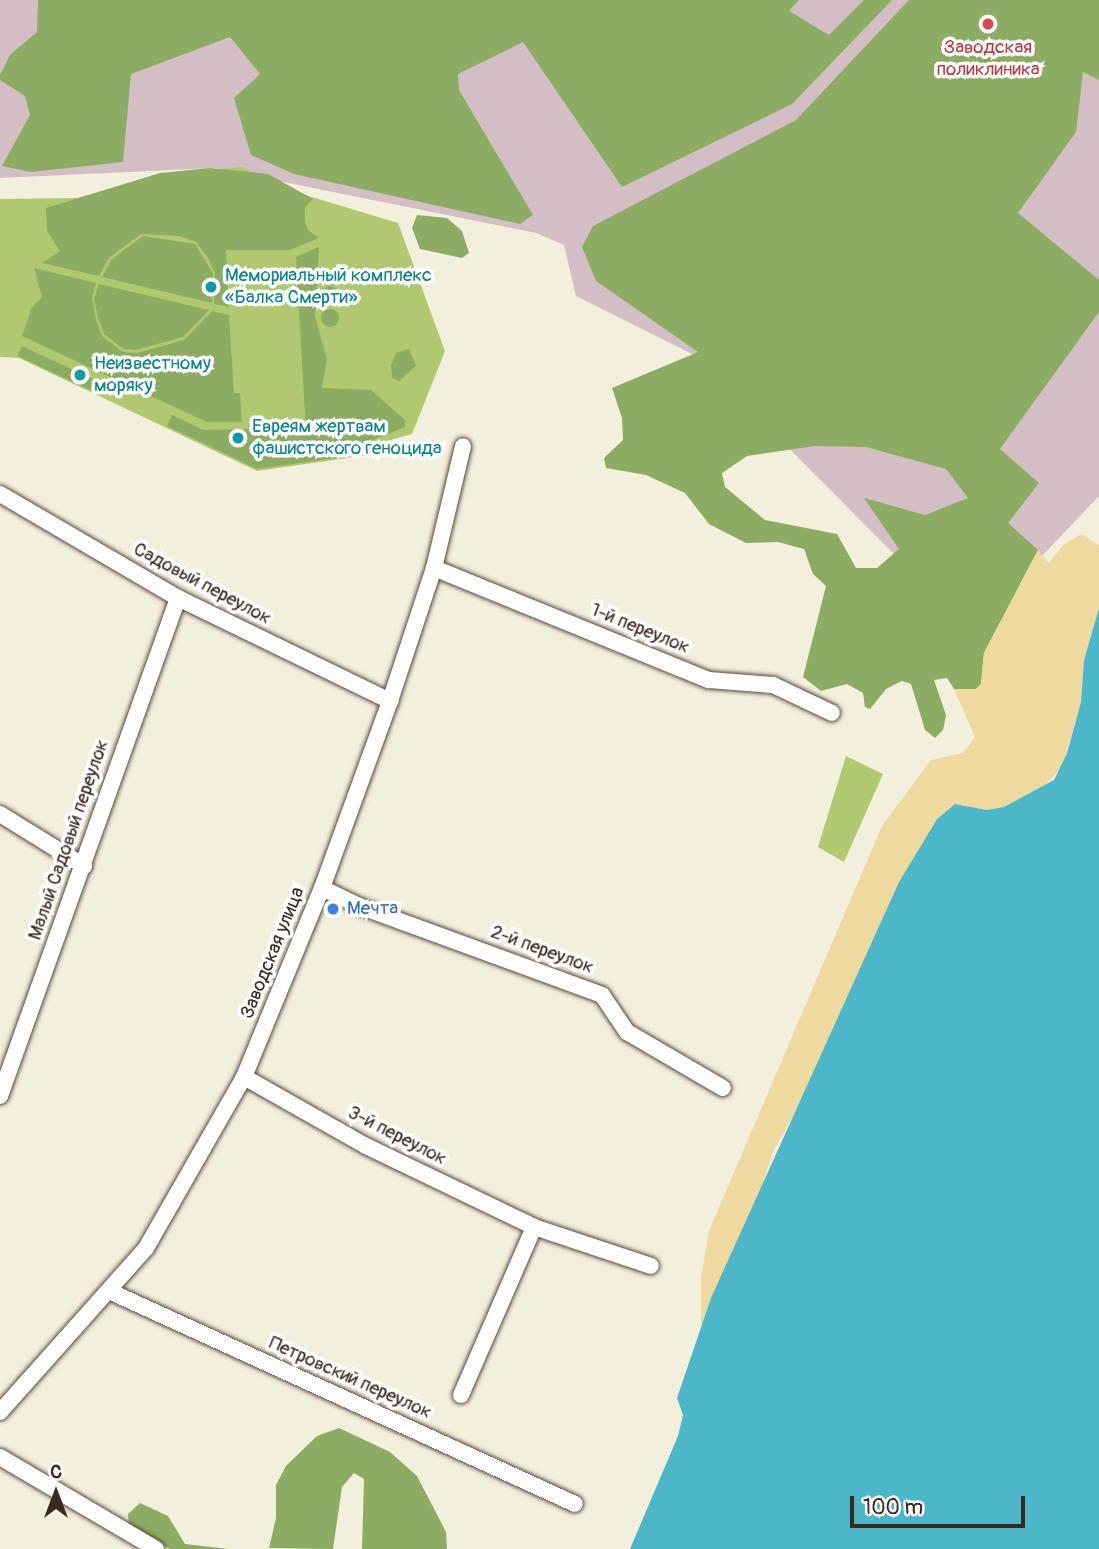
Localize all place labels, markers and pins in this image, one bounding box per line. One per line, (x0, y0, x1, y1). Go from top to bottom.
marker: Заводская поликлиника (978, 14, 998, 34)
place label: Заводская поликлиника (936, 37, 1040, 81)
place label: Мемориальный комплекс «Балка Смерти» (225, 265, 432, 309)
marker: Мемориальный комплекс «Балка Смерти» (203, 279, 219, 295)
place label: Неизвестному моряку (94, 353, 211, 397)
marker: Неизвестному моряку (72, 367, 88, 383)
place label: Евреям жертвам фашистского геноцида (252, 416, 442, 460)
marker: Евреям жертвам фашистского геноцида (230, 430, 246, 446)
place label: Мечта (347, 898, 398, 920)
marker: Мечта (325, 901, 341, 917)

